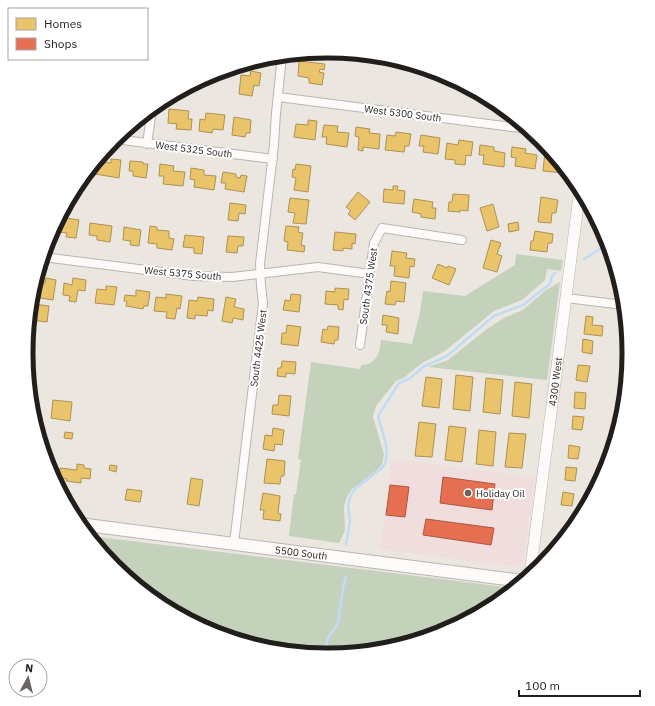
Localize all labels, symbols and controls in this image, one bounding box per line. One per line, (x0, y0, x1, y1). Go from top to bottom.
legend (8, 8, 148, 60)
text: Homes (44, 16, 82, 31)
text: Shops (44, 36, 77, 51)
street label: West 5300 South (364, 102, 442, 125)
street label: West 5325 South (155, 138, 233, 161)
street label: South 4375 West (357, 246, 380, 325)
street label: West 5375 South (144, 264, 222, 283)
street label: South 4425 West (247, 308, 270, 387)
street label: 4300 West (546, 356, 565, 407)
place label: Holiday Oil (476, 487, 525, 500)
marker: Holiday Oil (463, 488, 473, 498)
street label: 5500 South (274, 543, 328, 563)
north arrow (8, 658, 48, 698)
text: N (24, 661, 34, 676)
scale bar (519, 672, 640, 698)
text: 100 m (525, 678, 560, 693)

